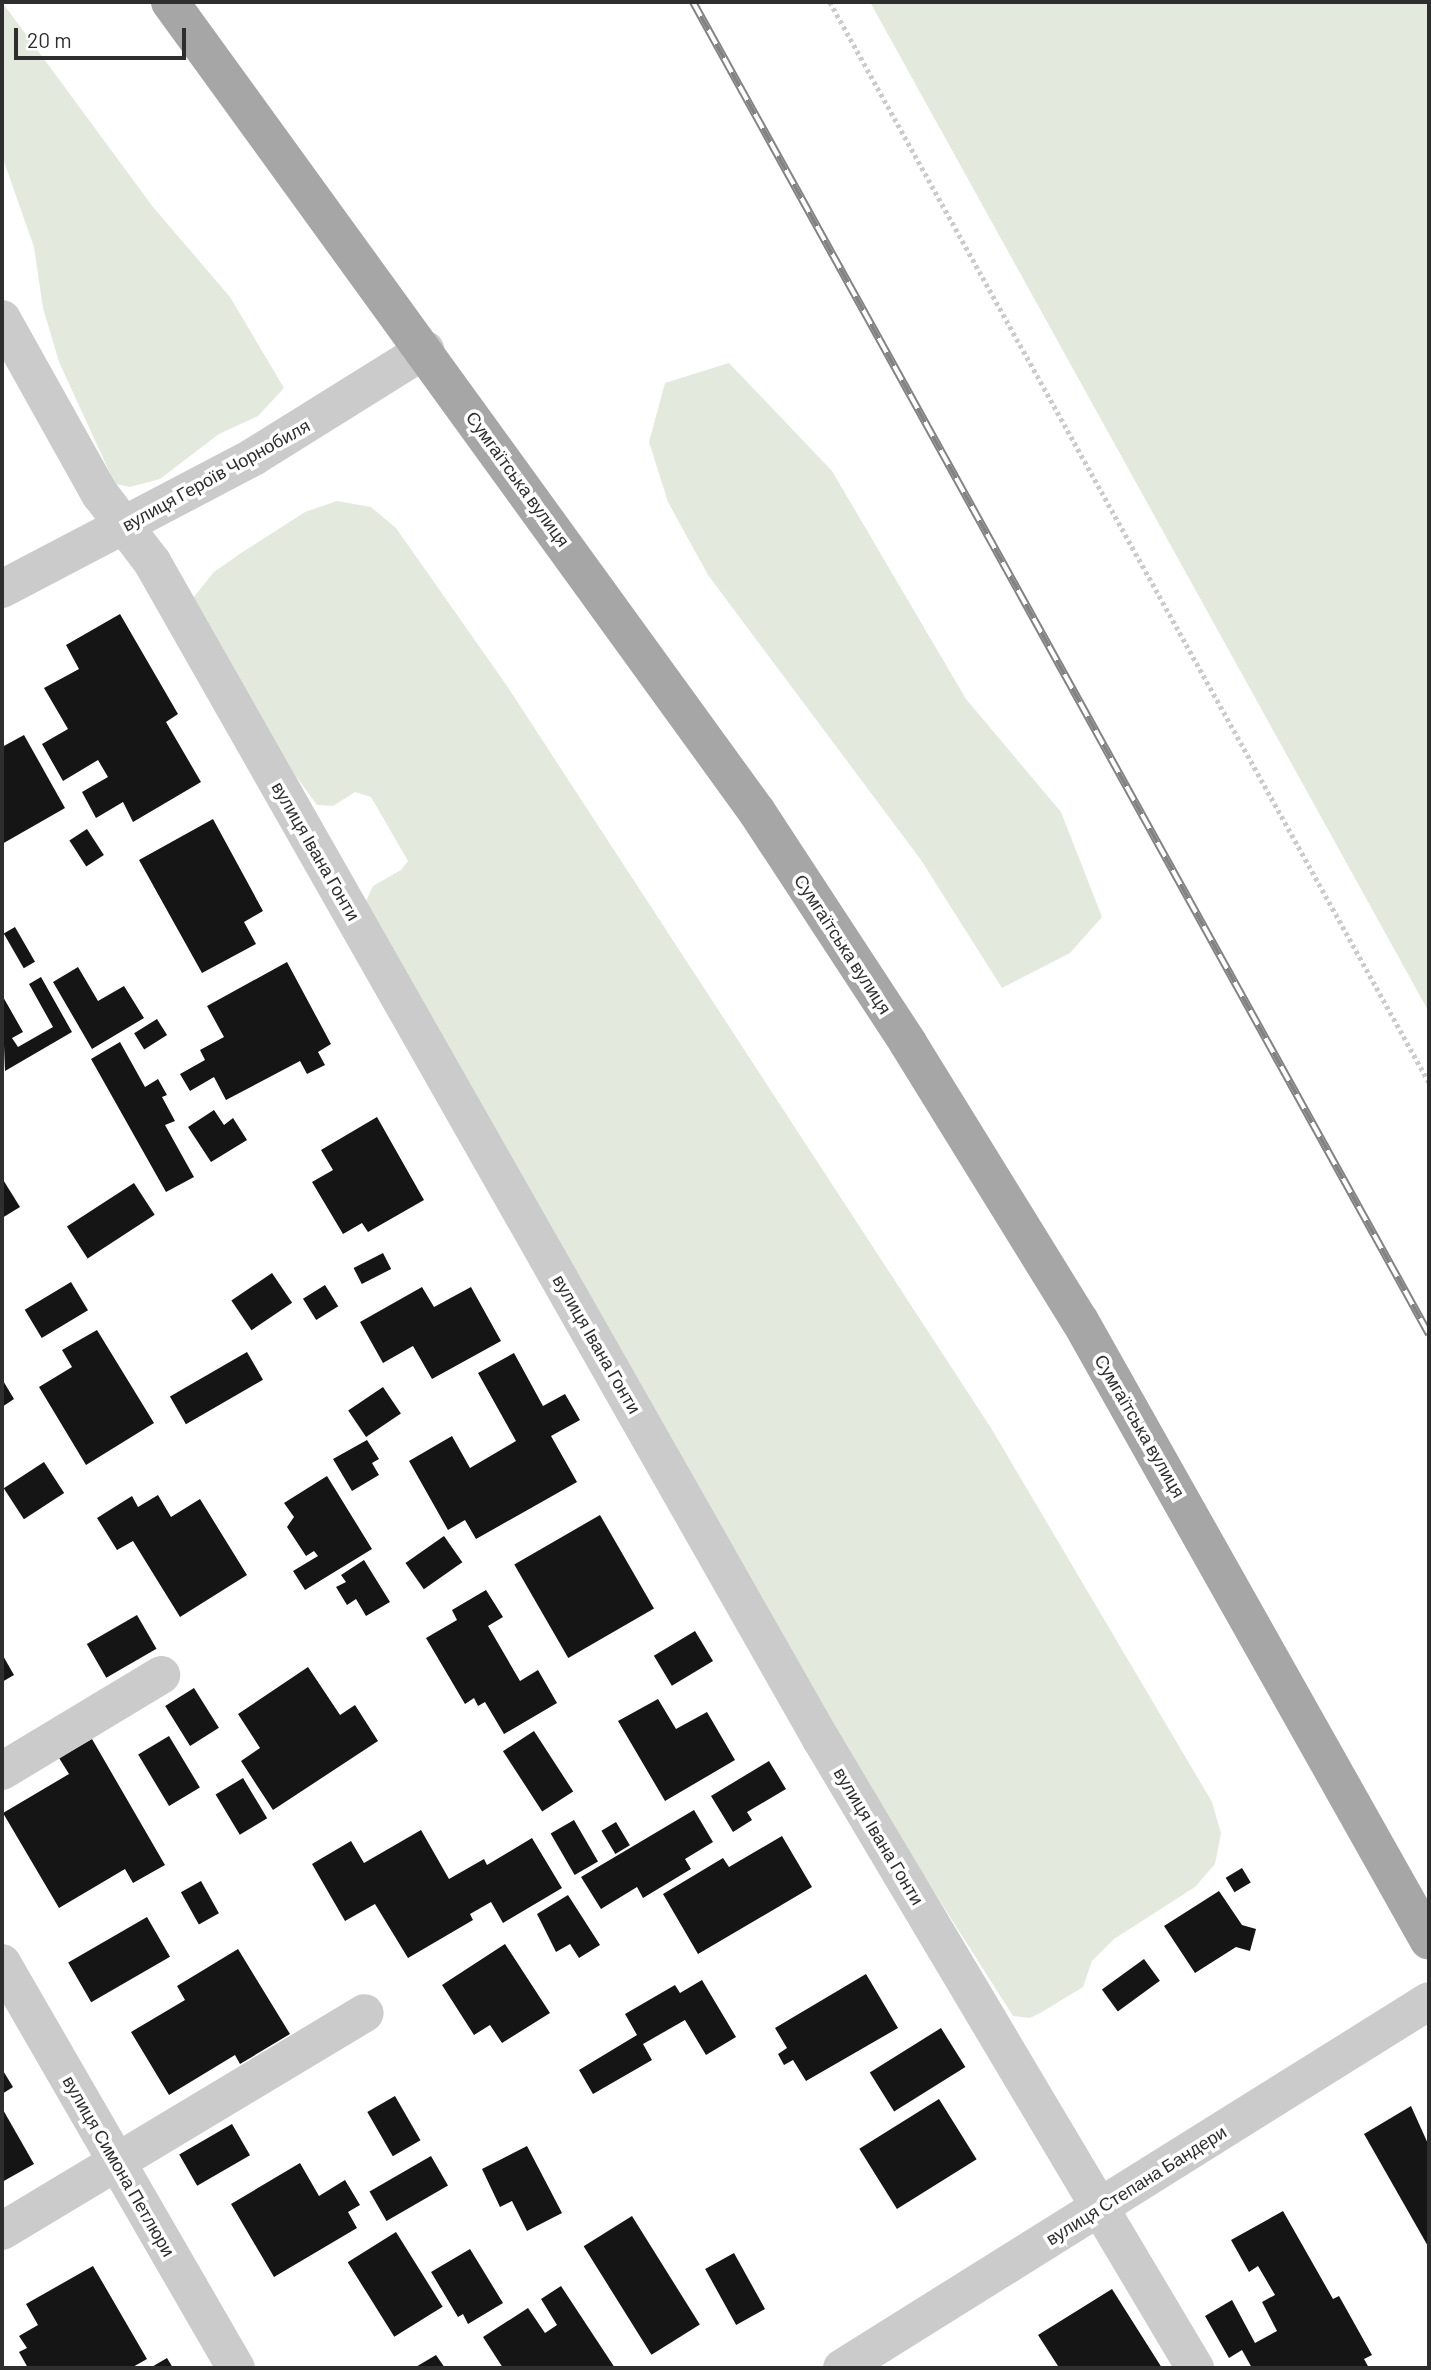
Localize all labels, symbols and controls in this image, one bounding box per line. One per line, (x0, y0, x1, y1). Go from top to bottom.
scale bar (18, 14, 189, 58)
text: 20 m (27, 27, 72, 52)
street label: Сумгаїтська вулиця (462, 407, 574, 551)
street label: вулиця Героїв Чорнобиля (118, 414, 314, 536)
street label: вулиця Івана Гонти (267, 778, 365, 924)
street label: Сумгаїтська вулиця (790, 870, 896, 1018)
street label: вулиця Івана Гонти (548, 1271, 646, 1417)
street label: Сумгаїтська вулиця (1090, 1350, 1190, 1502)
street label: вулиця Івана Гонти (829, 1763, 929, 1909)
street label: вулиця Симона Петлюри (58, 2072, 180, 2260)
street label: вулиця Степана Бандери (1042, 2121, 1230, 2249)

